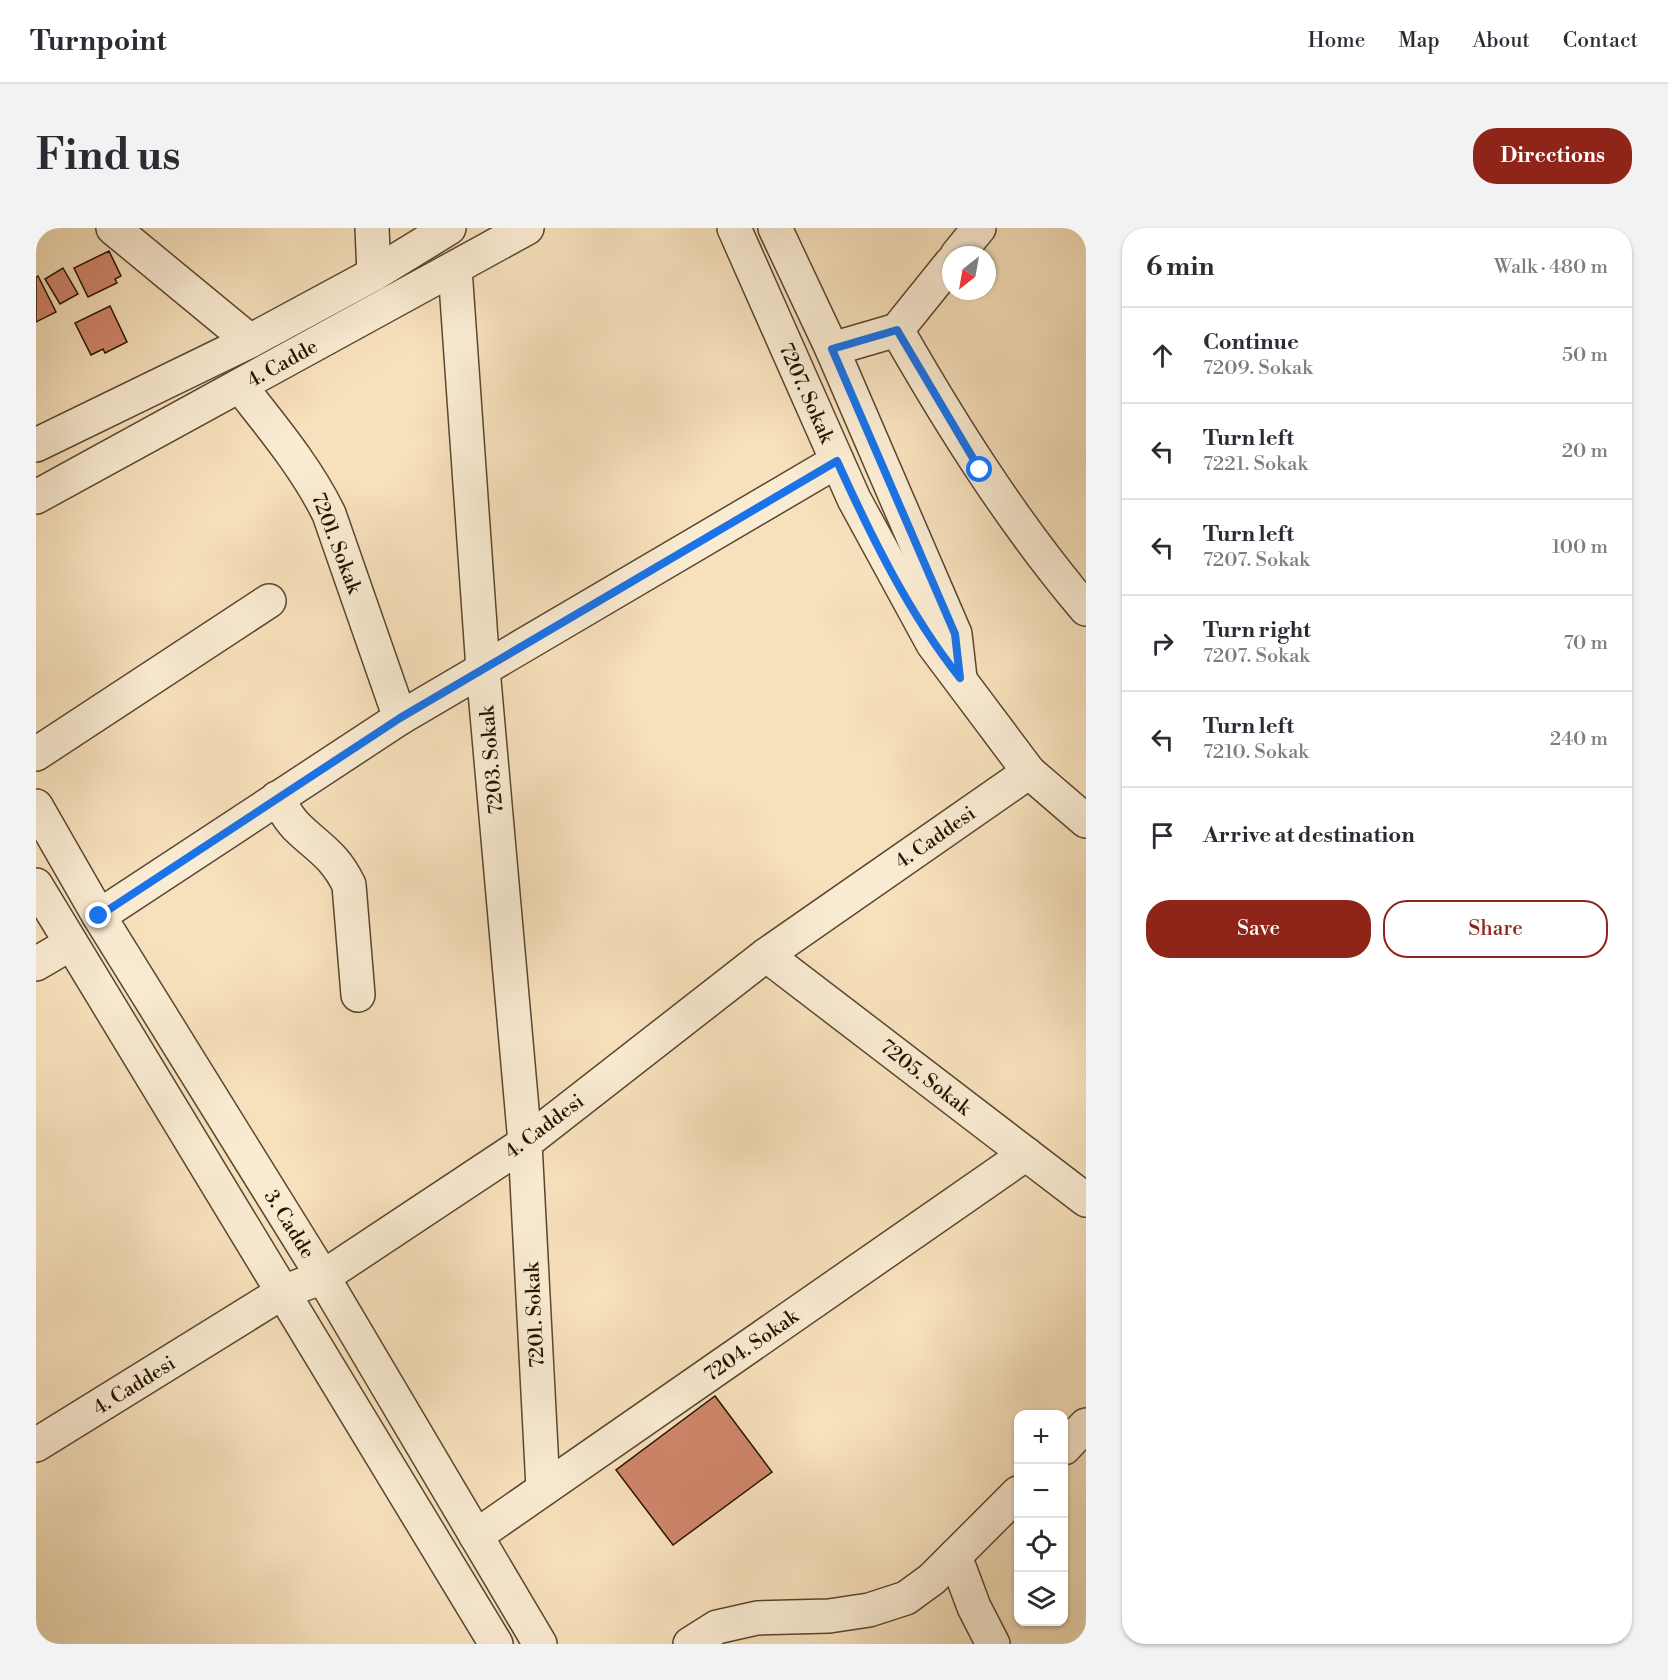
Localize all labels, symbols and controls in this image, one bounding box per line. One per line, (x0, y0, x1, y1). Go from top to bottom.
text: Turnpoint (30, 24, 166, 59)
text: Home (1308, 28, 1365, 54)
text: Map (1398, 28, 1440, 54)
text: About (1473, 28, 1530, 54)
text: Contact (1563, 28, 1638, 54)
button: Directions (1473, 128, 1632, 184)
text: Find us (36, 130, 180, 183)
north arrow (942, 246, 996, 300)
text: 6 min (1146, 251, 1214, 283)
text: Walk · 480 m (1494, 255, 1608, 280)
text: Continue (1203, 329, 1299, 356)
street label: 4. Cadde (243, 335, 323, 394)
icon: ahead (1146, 339, 1179, 372)
street label: 7207. Sokak (772, 340, 839, 449)
text: 50 m (1562, 343, 1608, 368)
text: 7209. Sokak (1203, 356, 1313, 381)
text: Turn left (1203, 425, 1294, 452)
icon: left (1146, 435, 1179, 468)
text: 20 m (1562, 439, 1608, 464)
text: 7221. Sokak (1203, 452, 1308, 477)
route start (966, 456, 992, 482)
street label: 7201. Sokak (305, 490, 367, 599)
text: Turn left (1203, 521, 1294, 548)
icon: left (1146, 531, 1179, 564)
text: 100 m (1552, 535, 1608, 560)
text: 7207. Sokak (1203, 548, 1310, 573)
text: Turn right (1203, 617, 1311, 644)
icon: right (1146, 627, 1179, 660)
text: 70 m (1564, 631, 1608, 656)
text: 7207. Sokak (1203, 644, 1310, 669)
street label: 7203. Sokak (475, 703, 510, 815)
text: Turn left (1203, 713, 1294, 740)
icon: left (1146, 723, 1179, 756)
text: 240 m (1550, 727, 1608, 752)
text: 7210. Sokak (1203, 740, 1309, 765)
street label: 4. Caddesi (891, 801, 981, 875)
icon: arrive (1146, 819, 1179, 852)
text: Arrive at destination (1203, 822, 1415, 849)
button: Save (1146, 900, 1371, 958)
button: Share (1383, 900, 1608, 958)
route end (85, 902, 111, 928)
street label: 7205. Sokak (875, 1035, 977, 1122)
street label: 4. Caddesi (500, 1089, 590, 1165)
street label: 3. Cadde (258, 1186, 320, 1264)
street label: 7201. Sokak (520, 1260, 551, 1368)
street label: 7204. Sokak (700, 1304, 805, 1388)
street label: 4. Caddesi (89, 1351, 181, 1421)
map controls (1014, 1410, 1068, 1626)
button: + (1014, 1410, 1068, 1464)
button: − (1014, 1464, 1068, 1518)
button: locate (1014, 1518, 1068, 1572)
button: layers (1014, 1572, 1068, 1626)

